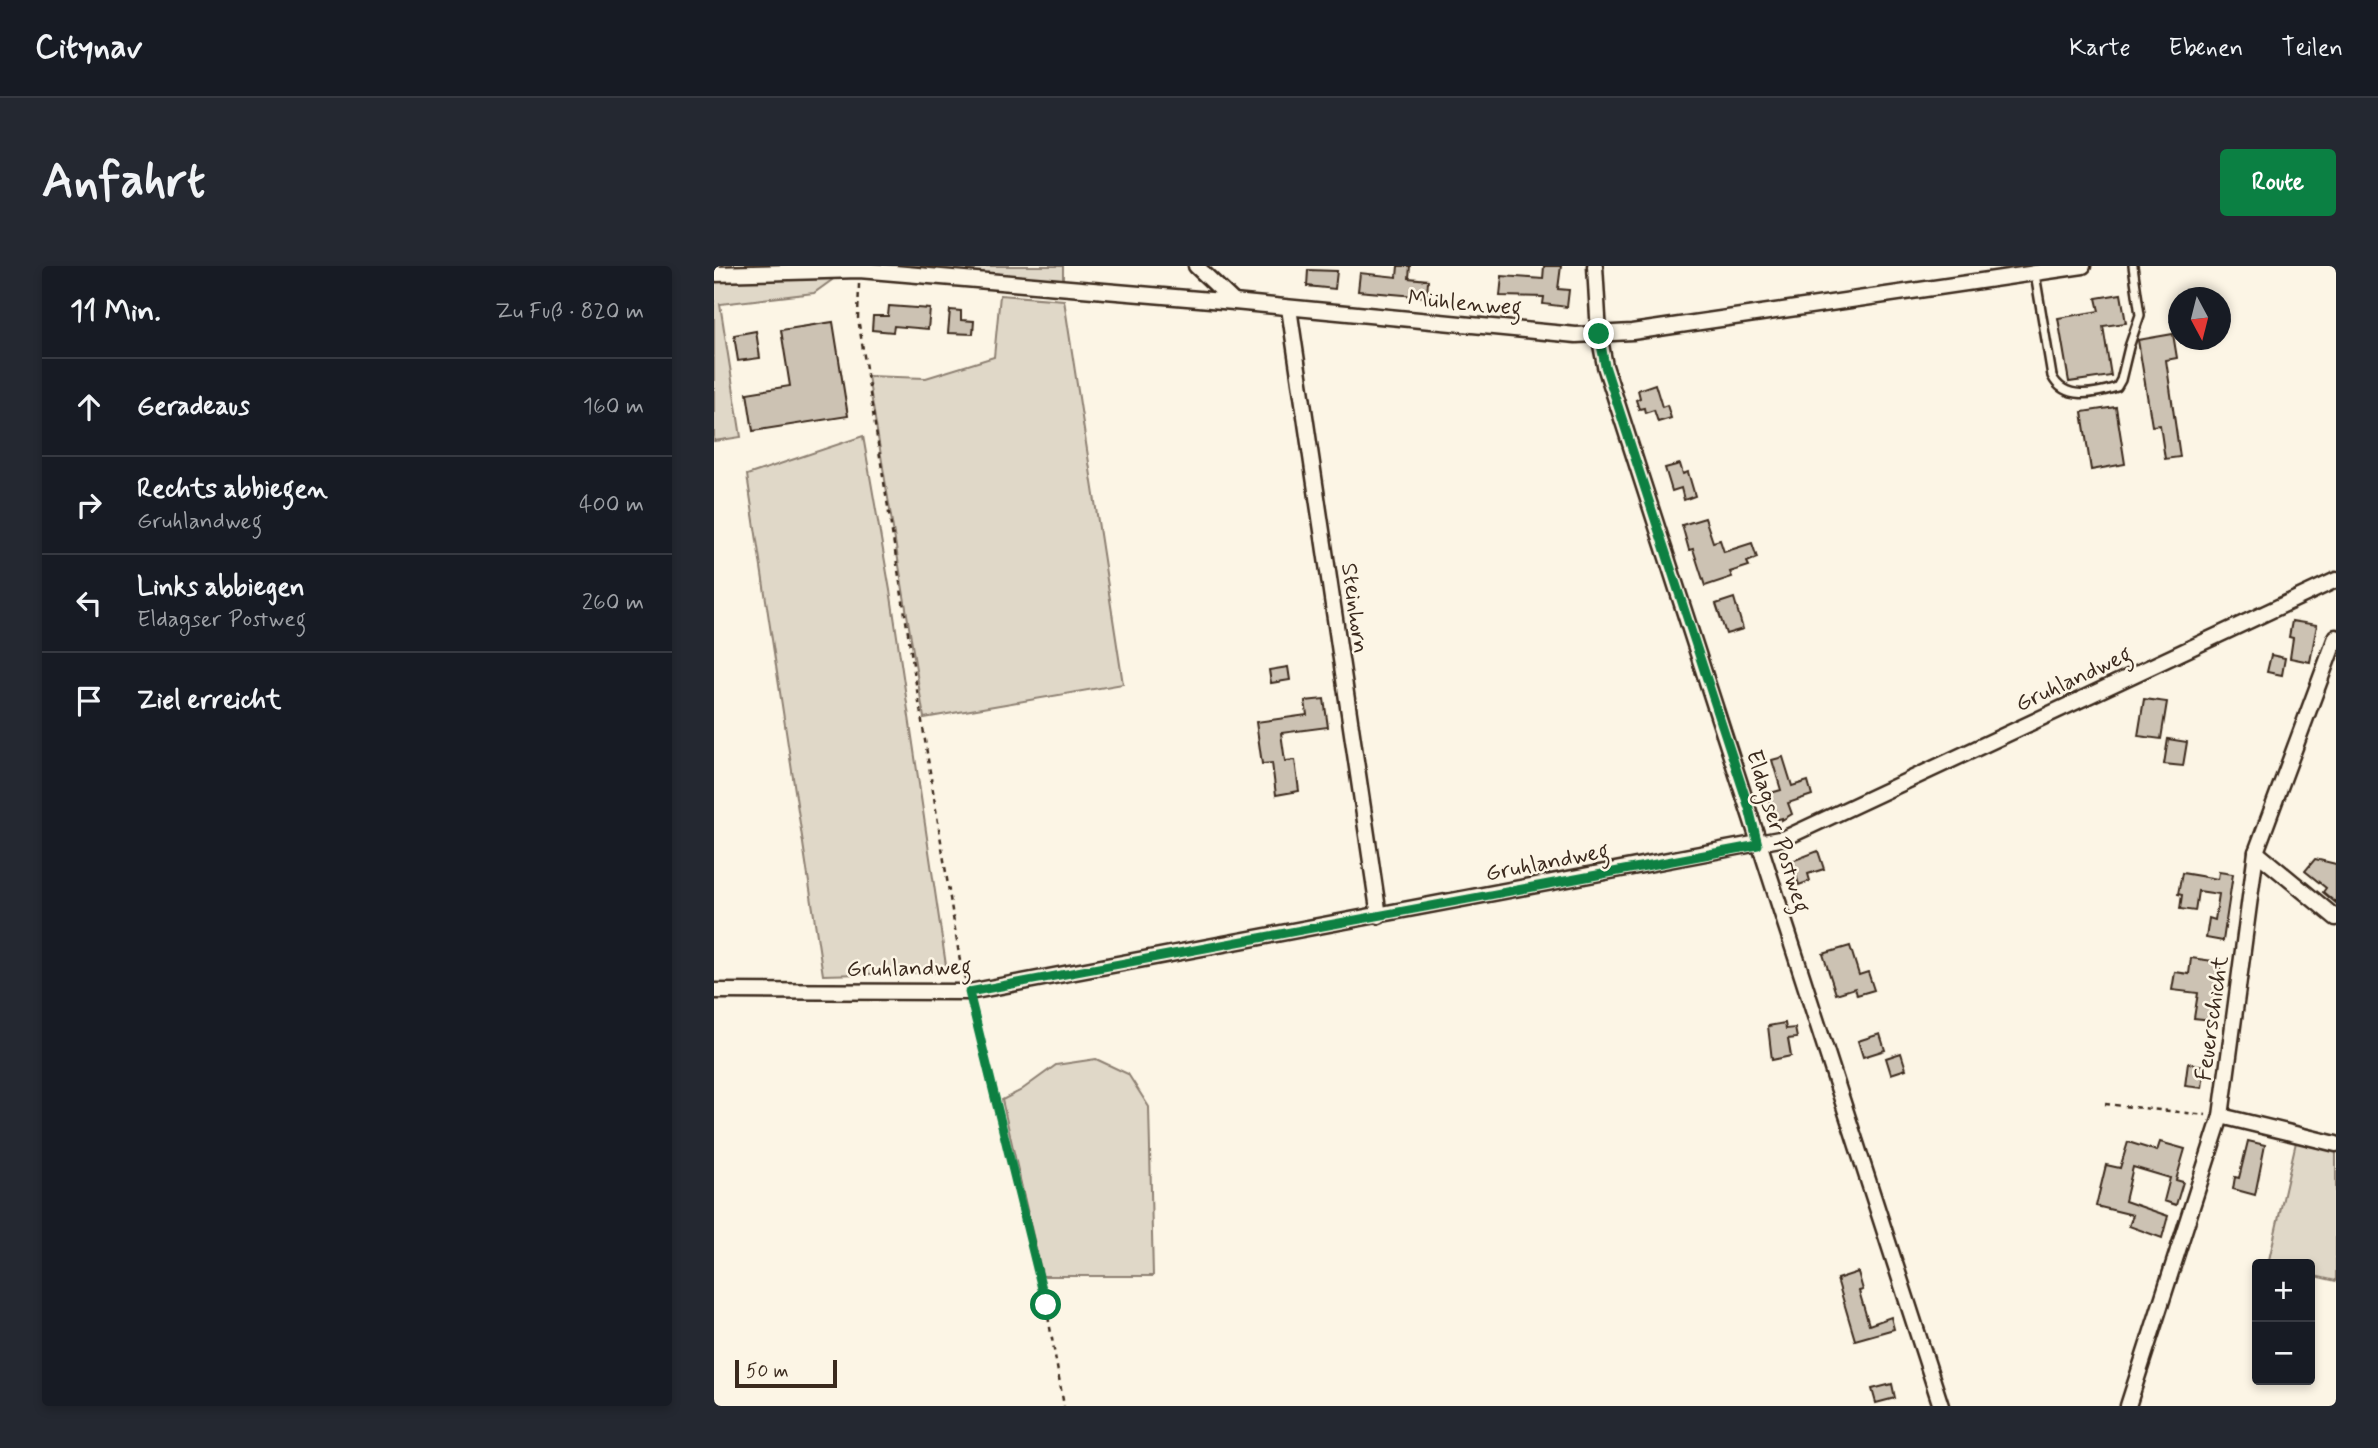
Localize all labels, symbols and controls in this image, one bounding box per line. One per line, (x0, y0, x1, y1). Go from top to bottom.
text: Citynav (35, 26, 142, 70)
text: Karte (2069, 33, 2131, 64)
text: Ebenen (2169, 33, 2243, 64)
text: Teilen (2281, 33, 2343, 64)
button: Route (2220, 149, 2336, 216)
text: Anfahrt (42, 150, 205, 215)
street label: Mühlenweg (1406, 284, 1523, 326)
north arrow (2168, 287, 2231, 350)
text: 11 Min. (70, 292, 161, 331)
text: Zu Fuß · 820 m (495, 297, 644, 327)
route end (1583, 318, 1614, 349)
icon: ahead (70, 388, 108, 426)
text: Geradeaus (137, 390, 250, 424)
text: 160 m (583, 392, 644, 422)
text: Rechts abbiegen (137, 473, 328, 507)
icon: right (70, 486, 108, 524)
text: 400 m (579, 490, 644, 520)
text: Gruhlandweg (137, 507, 262, 537)
street label: Steinhorn (1333, 561, 1375, 655)
text: Links abbiegen (137, 571, 305, 605)
icon: left (70, 584, 108, 622)
text: 260 m (582, 588, 644, 618)
text: Eldagser Postweg (137, 605, 306, 635)
street label: Gruhlandweg (2011, 640, 2138, 722)
icon: arrive (70, 682, 108, 720)
text: Ziel erreicht (137, 684, 281, 718)
street label: Eldagser Postweg (1736, 746, 1816, 917)
street label: Gruhlandweg (1483, 836, 1612, 892)
street label: Gruhlandweg (846, 953, 972, 987)
street label: Feuerschicht (2189, 953, 2237, 1083)
map controls (2252, 1259, 2315, 1385)
button: + (2252, 1259, 2315, 1322)
route start (1030, 1289, 1061, 1320)
button: − (2252, 1322, 2315, 1385)
scale bar (735, 1357, 836, 1389)
text: 50 m (746, 1359, 789, 1384)

